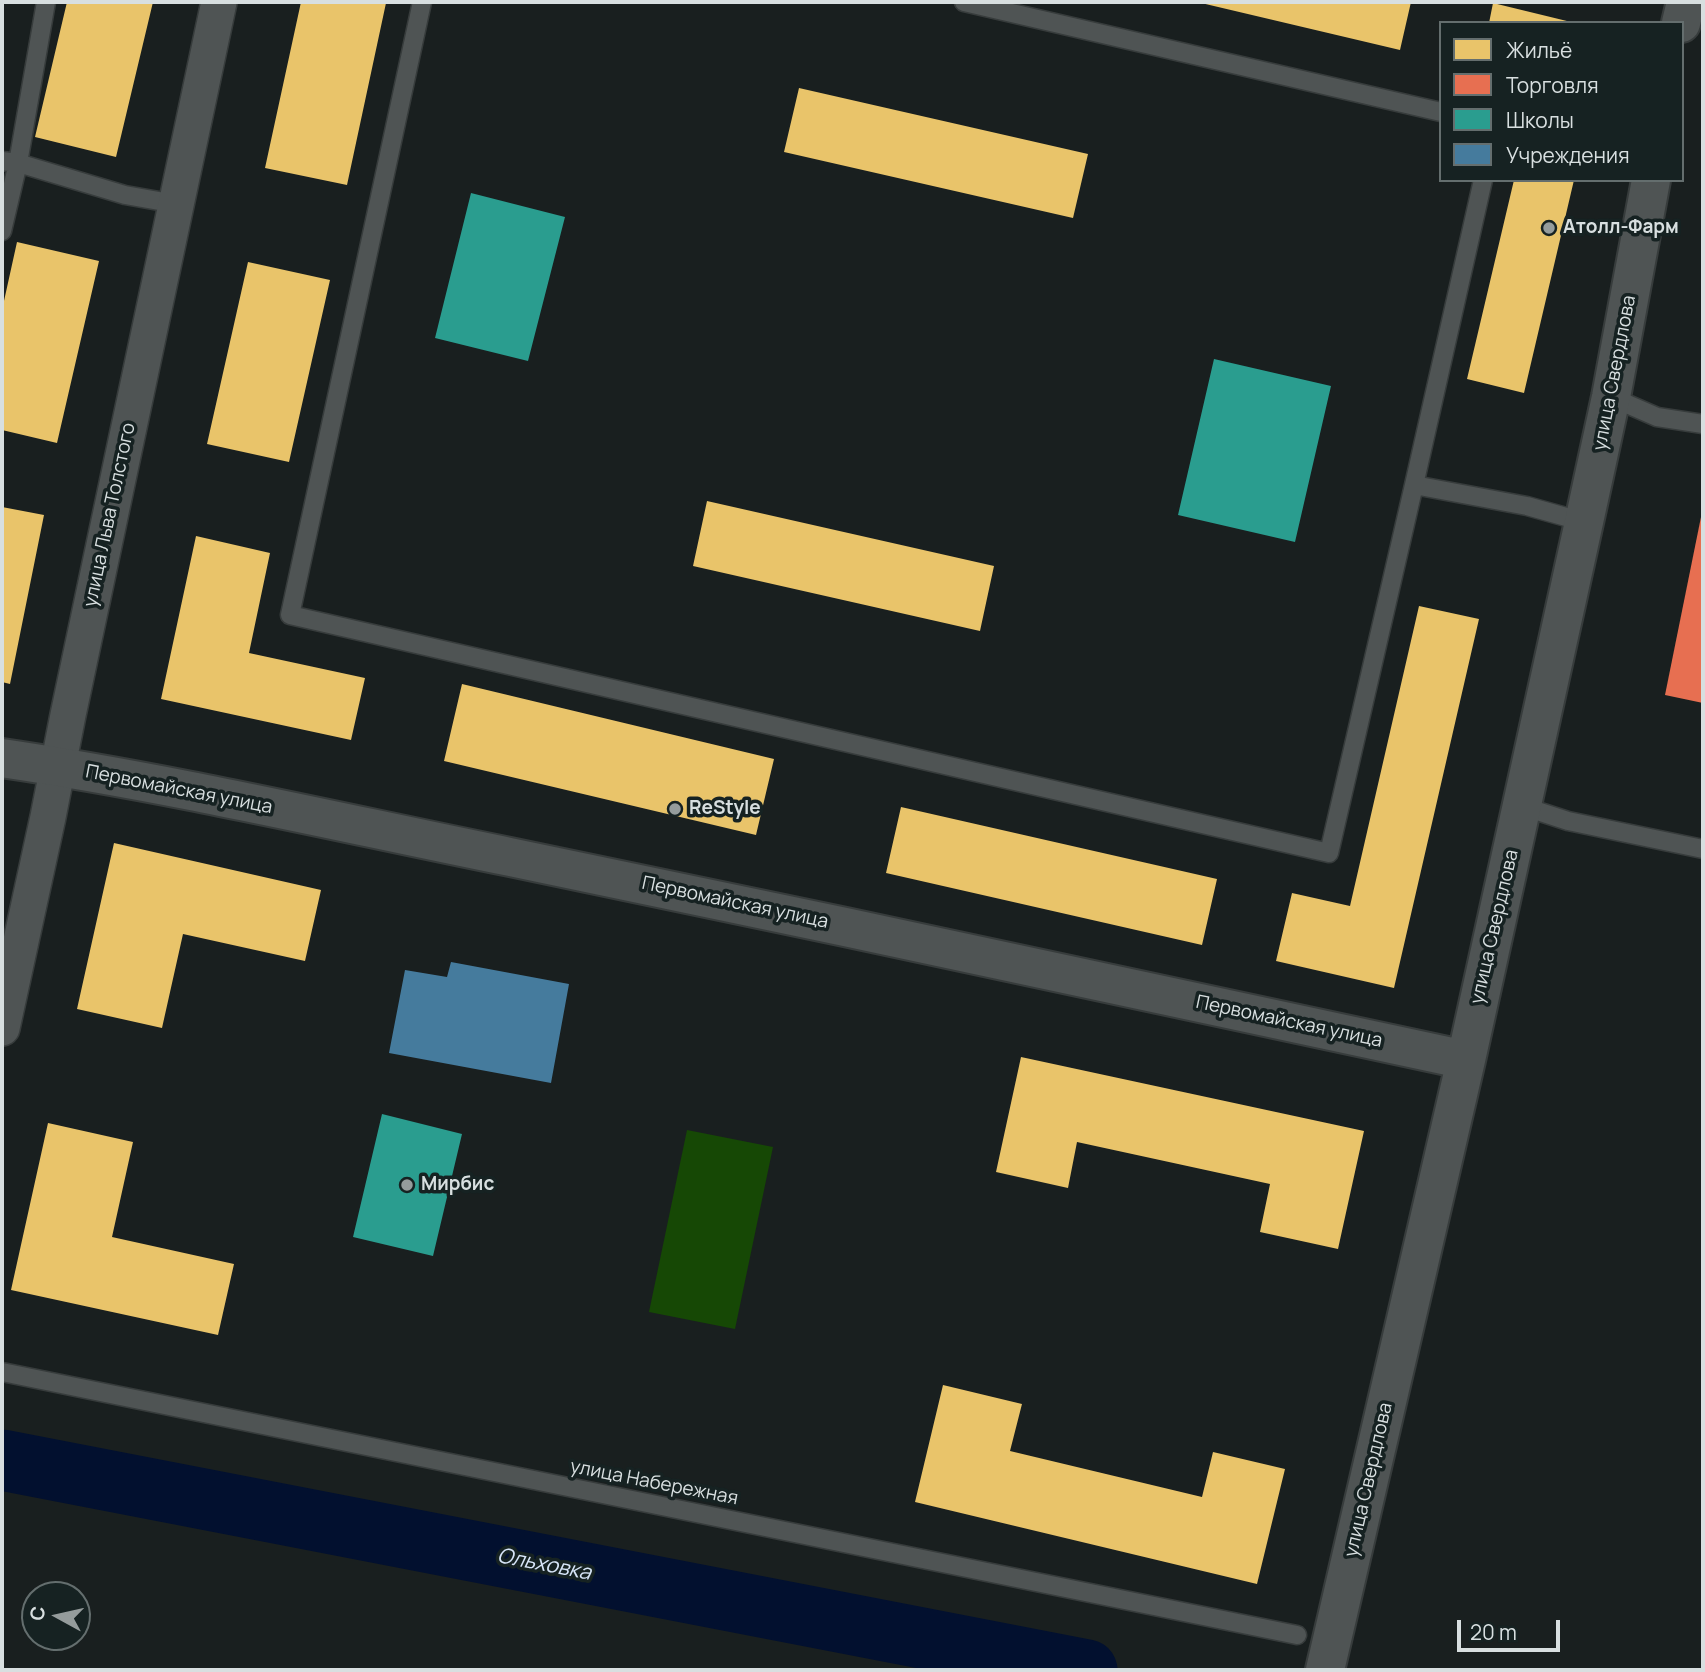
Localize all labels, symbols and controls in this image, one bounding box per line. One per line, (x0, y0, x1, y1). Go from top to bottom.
legend (1439, 21, 1684, 182)
text: Жильё (1506, 36, 1572, 64)
text: Торговля (1506, 71, 1599, 99)
text: Школы (1506, 106, 1574, 134)
text: Учреждения (1506, 141, 1630, 169)
place label: Атолл-Фарм (1563, 217, 1679, 239)
marker: Атолл-Фарм (1541, 220, 1557, 236)
street label: улица Свердлова (1589, 293, 1641, 453)
street label: улица Льва Толстого (79, 421, 141, 609)
street label: Первомайская улица (84, 761, 274, 819)
place label: ReStyle (689, 798, 761, 820)
marker: ReStyle (667, 801, 683, 817)
street label: улица Свердлова (1466, 848, 1524, 1006)
street label: Первомайская улица (640, 872, 830, 934)
street label: Первомайская улица (1194, 991, 1384, 1053)
place label: Мирбис (421, 1174, 494, 1196)
marker: Мирбис (399, 1177, 415, 1193)
street label: улица Свердлова (1340, 1401, 1398, 1559)
street label: улица Набережная (568, 1456, 740, 1510)
water label: Ольховка (495, 1544, 593, 1586)
north arrow (21, 1581, 91, 1651)
text: С (23, 1605, 51, 1622)
scale bar (1460, 1606, 1563, 1650)
text: 20 m (1470, 1618, 1517, 1646)

